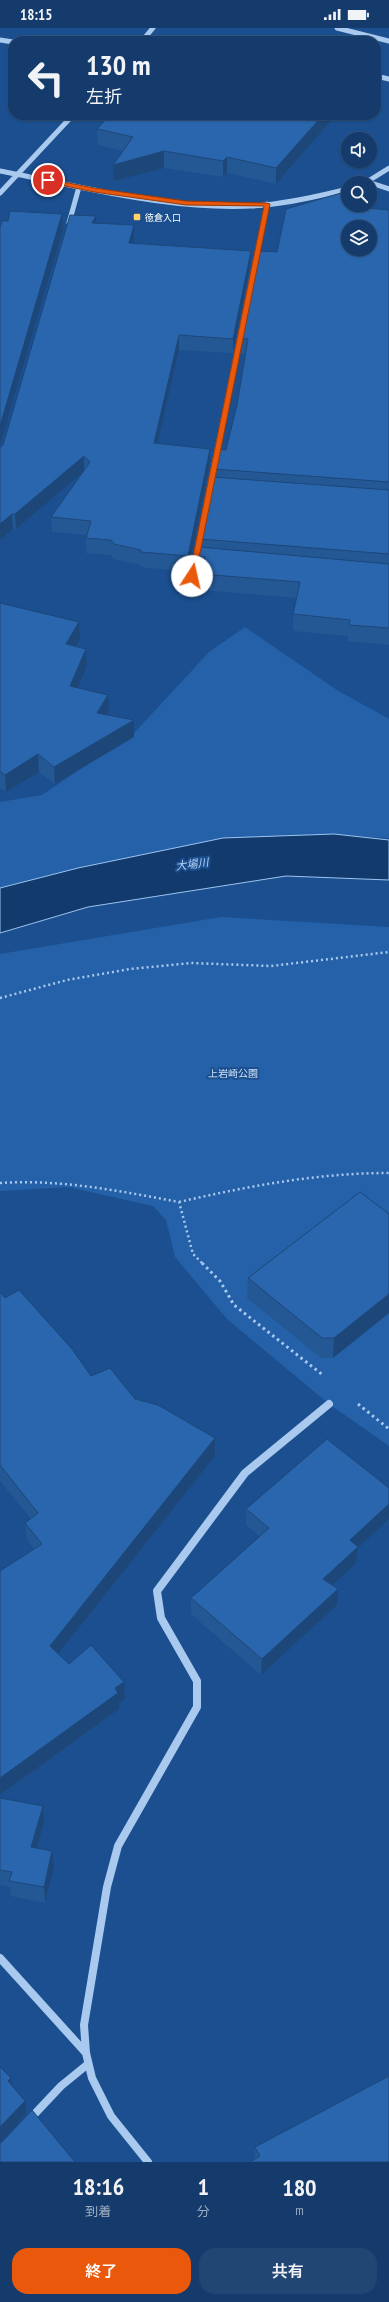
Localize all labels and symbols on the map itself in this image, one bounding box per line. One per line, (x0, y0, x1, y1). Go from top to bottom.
pin (31, 163, 65, 197)
marker: 徳倉入口 (132, 212, 142, 222)
place label: 徳倉入口 (144, 212, 181, 223)
position arrow (171, 555, 213, 597)
water label: 大場川 (175, 855, 210, 873)
park label: 上岩崎公園 (208, 1067, 258, 1080)

